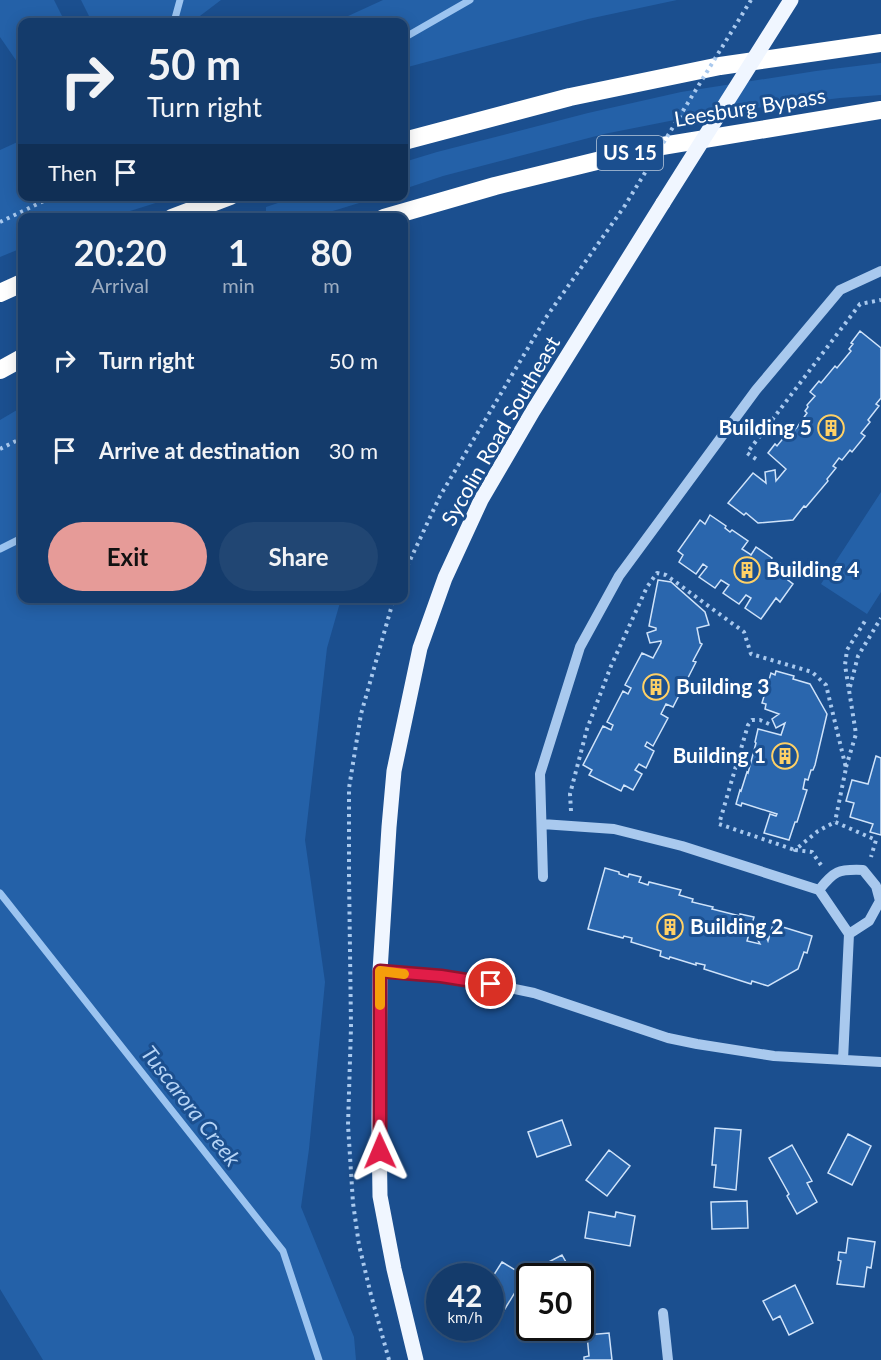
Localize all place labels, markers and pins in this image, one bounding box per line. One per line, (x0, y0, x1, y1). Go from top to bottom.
building icon: Building 5 (816, 413, 846, 443)
place label: Building 5 (718, 414, 812, 439)
building icon: Building 4 (732, 555, 762, 585)
place label: Building 4 (766, 556, 860, 581)
building icon: Building 3 (641, 672, 671, 702)
place label: Building 3 (676, 673, 770, 698)
building icon: Building 1 (770, 741, 800, 771)
place label: Building 1 (672, 742, 766, 767)
building icon: Building 2 (655, 912, 685, 942)
place label: Building 2 (690, 913, 784, 938)
pin (465, 958, 516, 1009)

